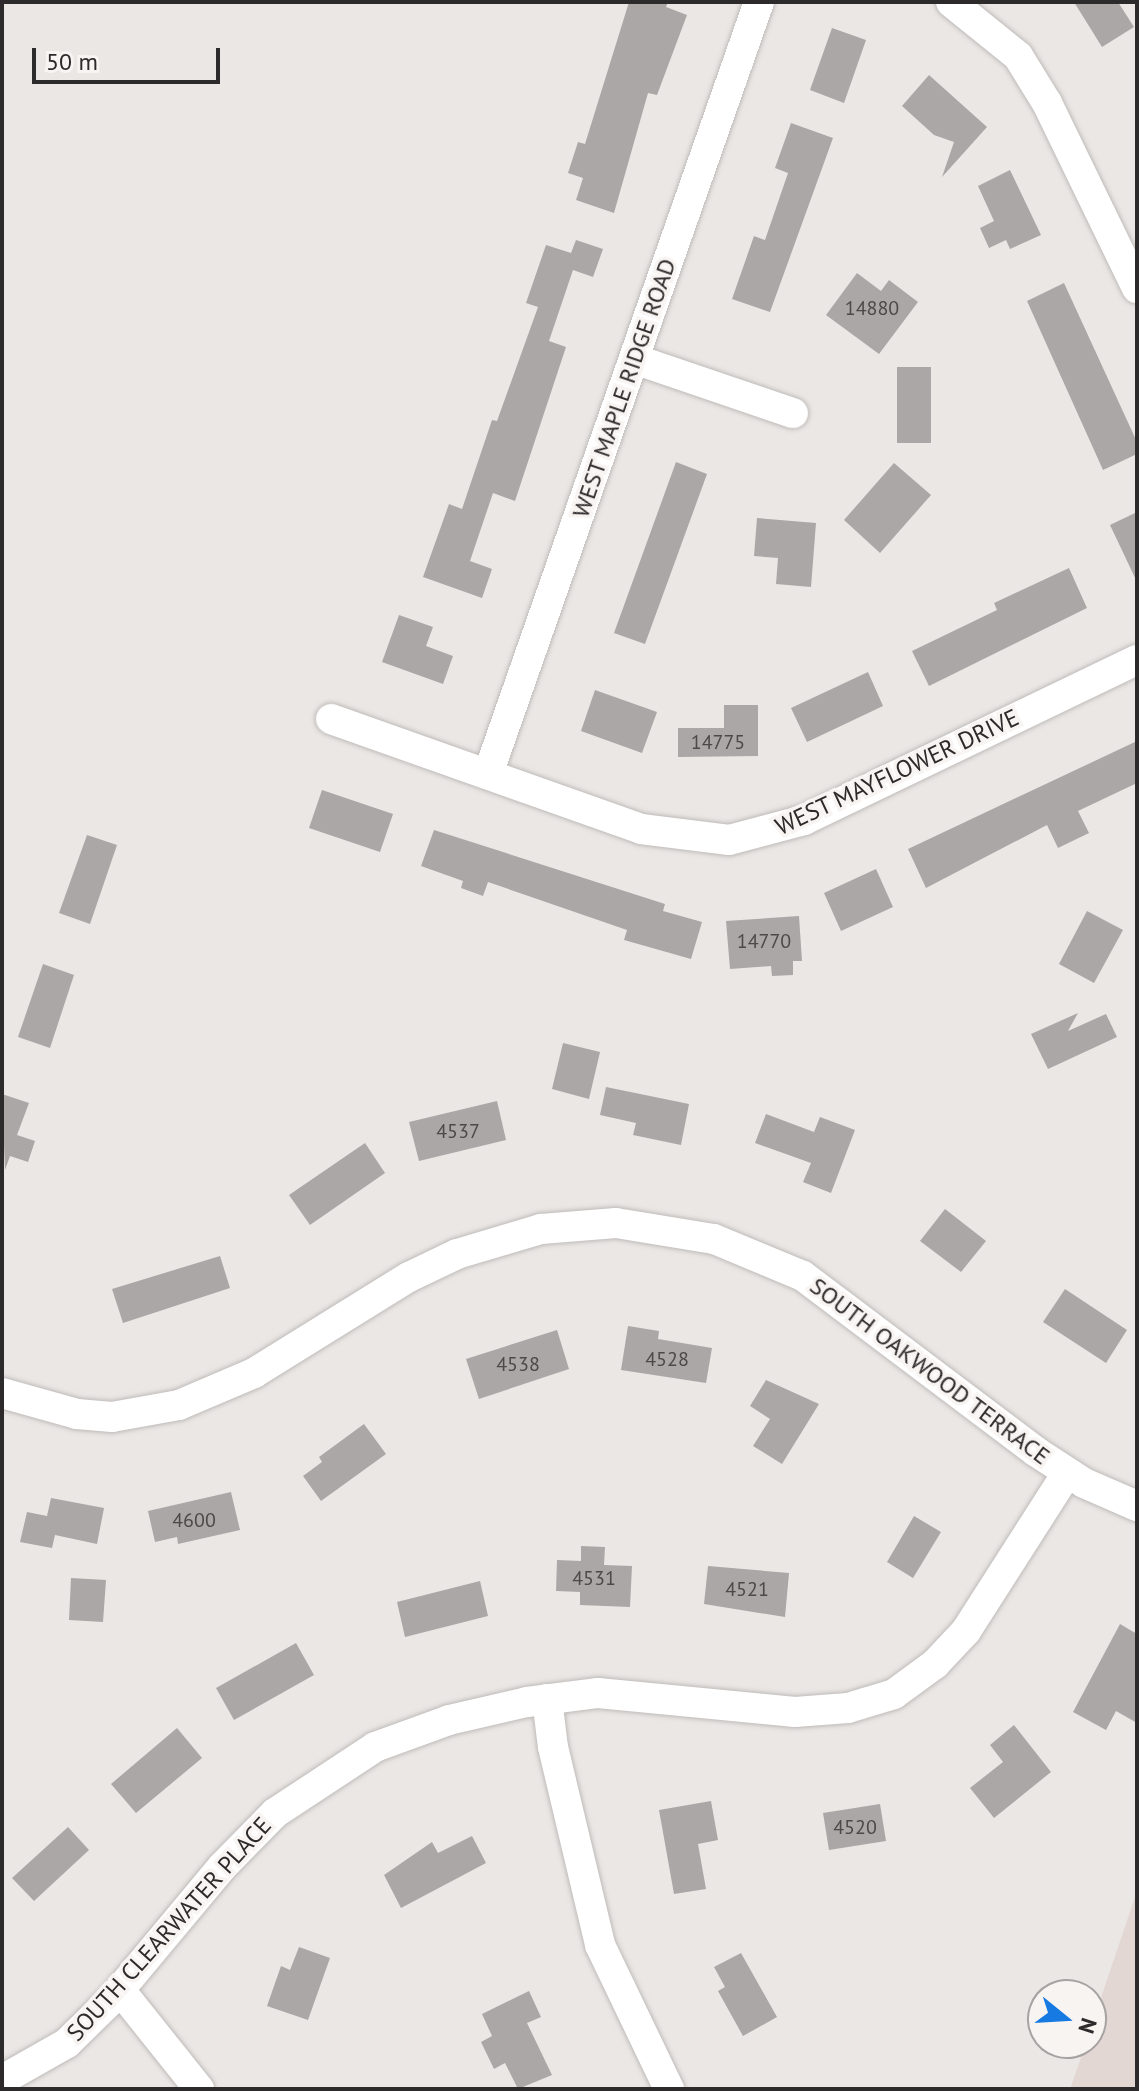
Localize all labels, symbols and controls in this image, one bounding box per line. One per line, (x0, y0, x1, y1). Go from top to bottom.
scale bar (36, 32, 224, 82)
text: 50 m (46, 46, 98, 77)
street label: WEST MAPLE RIDGE ROAD (566, 254, 682, 522)
house number: 14880 (845, 296, 899, 320)
street label: WEST MAYFLOWER DRIVE (770, 703, 1024, 841)
house number: 14775 (691, 730, 745, 754)
house number: 14770 (737, 929, 791, 953)
house number: 4537 (436, 1119, 480, 1143)
street label: SOUTH OAKWOOD TERRACE (804, 1271, 1056, 1471)
house number: 4528 (645, 1347, 689, 1371)
house number: 4538 (496, 1352, 540, 1376)
house number: 4600 (172, 1508, 216, 1532)
house number: 4531 (572, 1566, 616, 1590)
house number: 4521 (725, 1577, 769, 1601)
street label: SOUTH CLEARWATER PLACE (61, 1811, 277, 2047)
house number: 4520 (833, 1815, 877, 1839)
north arrow (1027, 1979, 1107, 2059)
text: N (1072, 2015, 1103, 2037)

